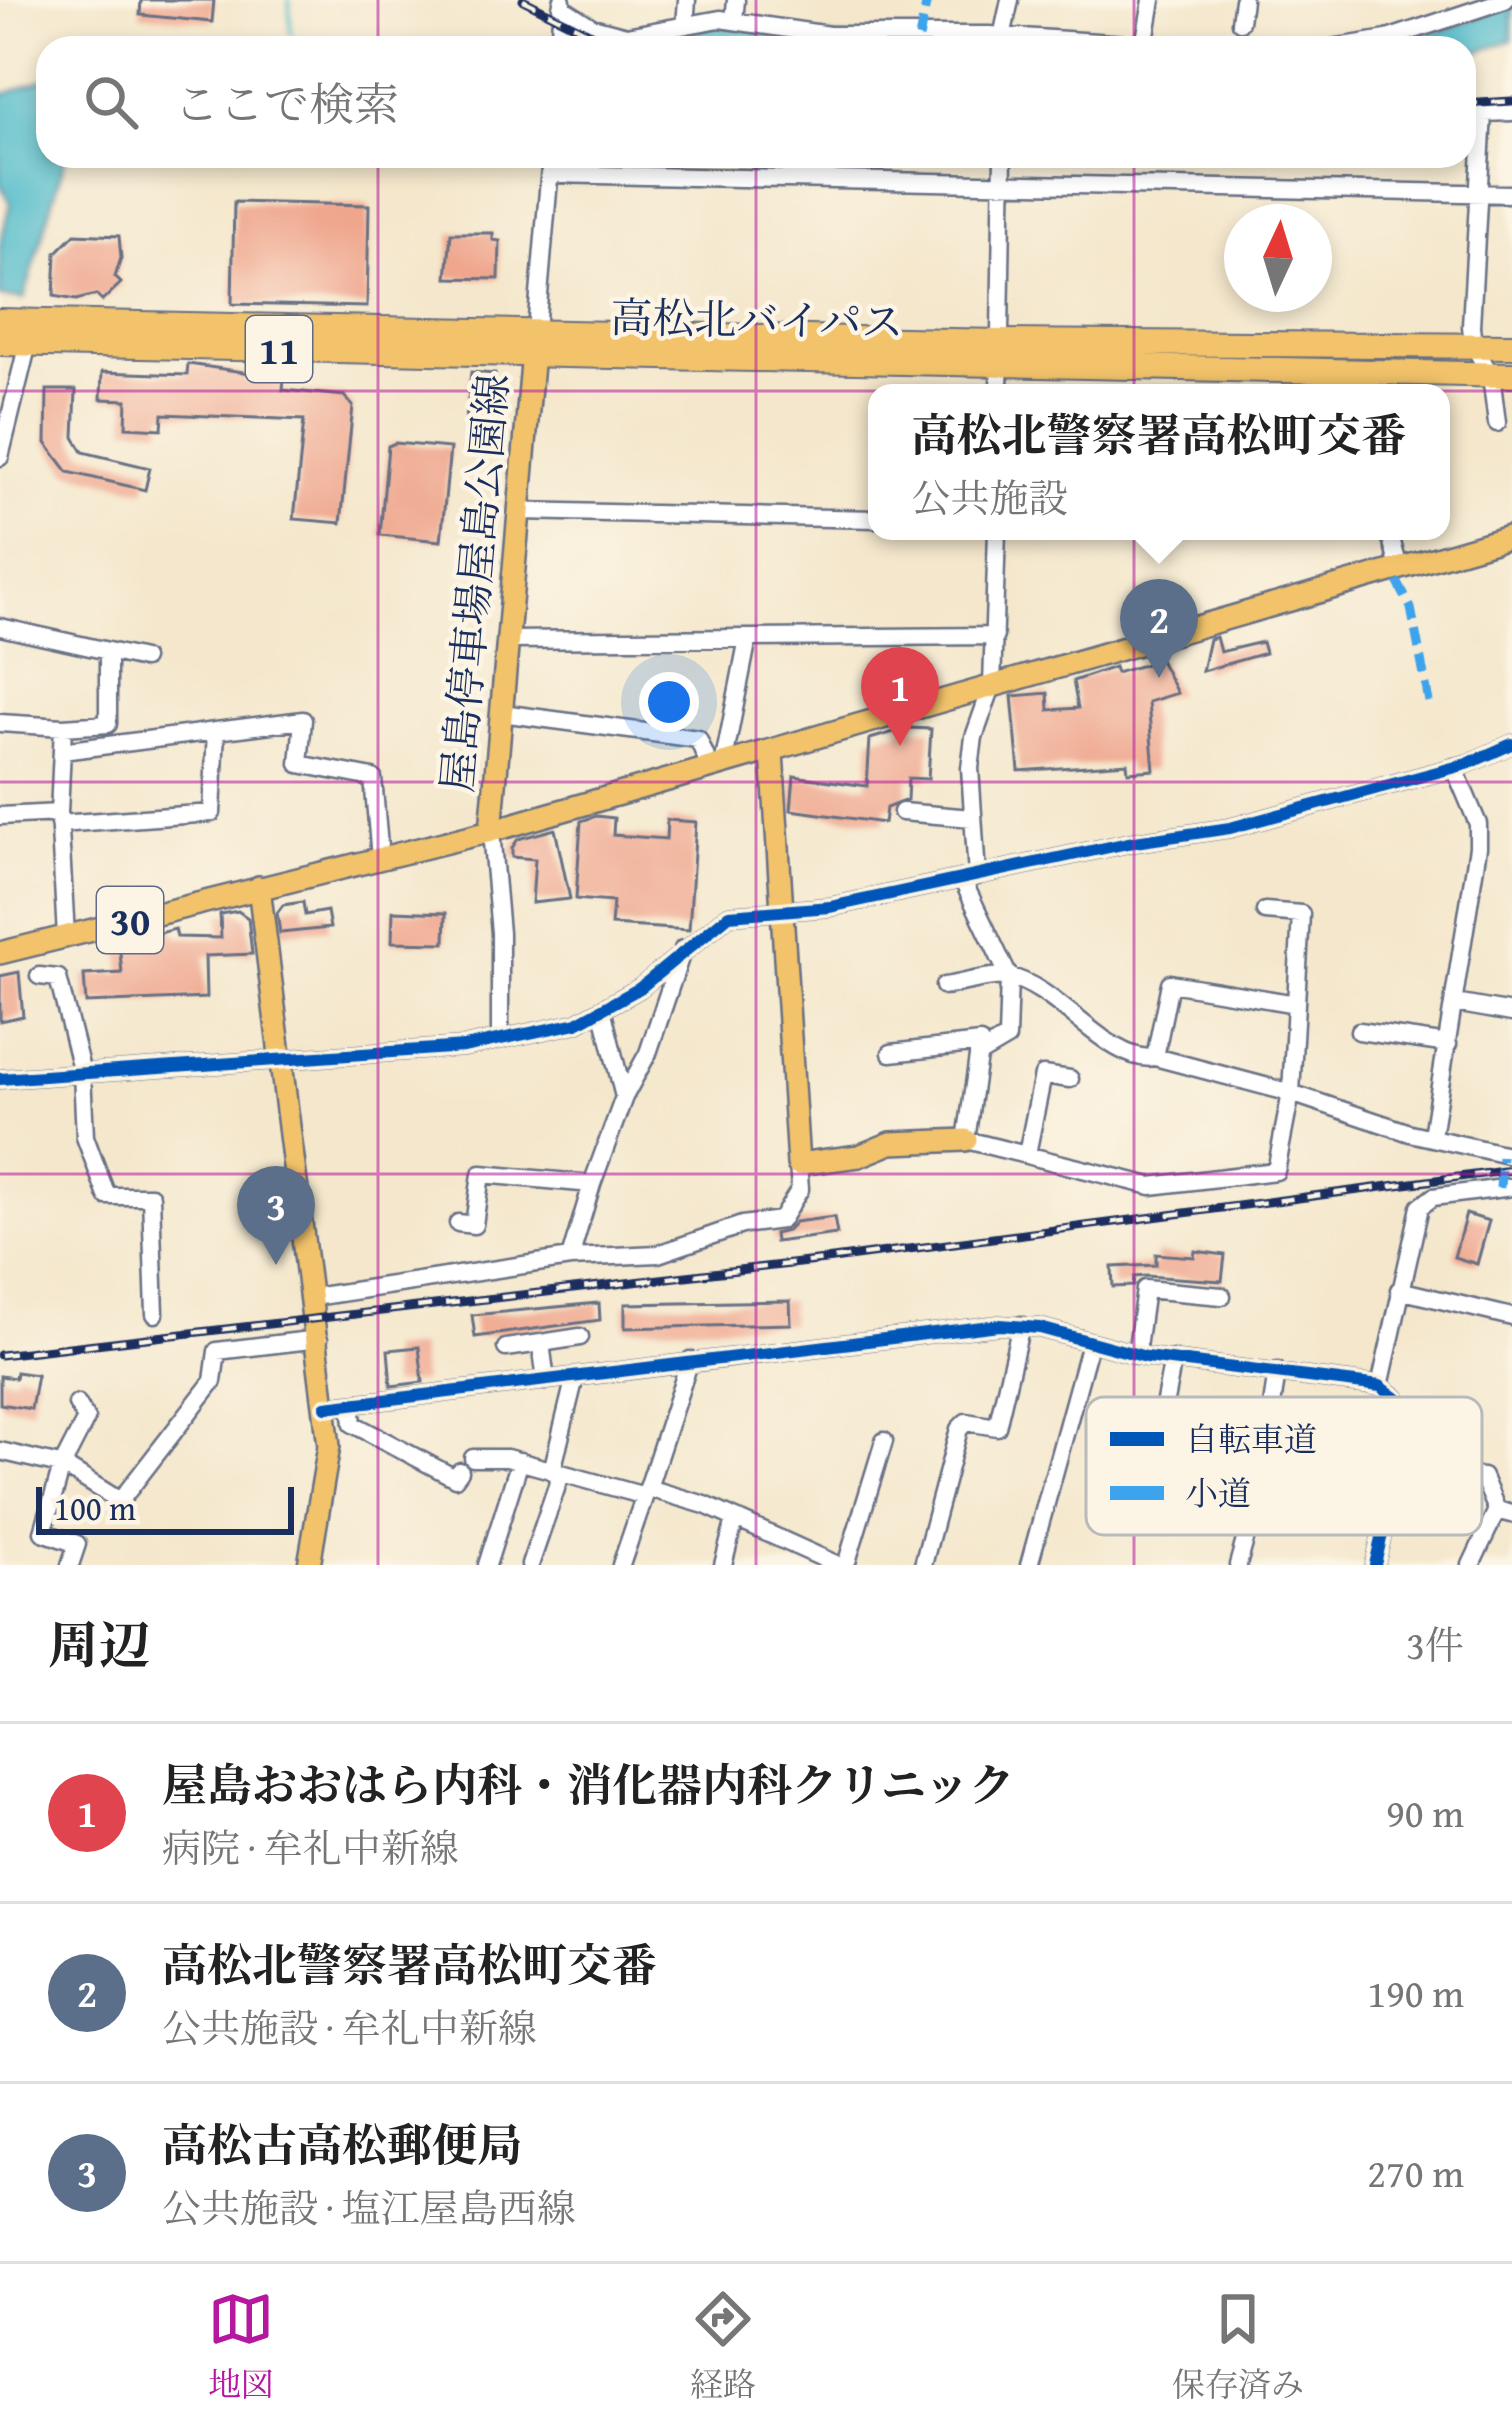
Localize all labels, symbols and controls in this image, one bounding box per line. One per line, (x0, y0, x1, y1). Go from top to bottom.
search box (36, 36, 1476, 168)
icon: search (78, 69, 144, 135)
text: ここで検索 (174, 71, 399, 136)
north arrow (1224, 204, 1332, 312)
street label: 高松北バイパス (610, 286, 904, 352)
road number: 11 (246, 316, 312, 382)
street label: 屋島停車場屋島公園線 (425, 371, 523, 795)
popup (868, 384, 1450, 540)
text: 高松北警察署高松町交番 (911, 402, 1407, 467)
text: 公共施設 (911, 469, 1068, 526)
pin: 2 (1120, 579, 1198, 678)
pin: 1 (861, 647, 939, 746)
your location (639, 672, 699, 732)
road number: 30 (97, 887, 163, 953)
pin: 3 (237, 1166, 315, 1265)
legend (1086, 1397, 1482, 1535)
text: 自転車道 (1185, 1415, 1317, 1463)
text: 小道 (1185, 1469, 1251, 1517)
scale bar (36, 1481, 294, 1534)
text: 100 m (54, 1484, 136, 1532)
text: 周辺 (48, 1607, 150, 1682)
text: 3件 (1406, 1616, 1464, 1673)
text: 屋島おおはら内科・消化器内科クリニック (162, 1752, 1014, 1817)
text: 1 (77, 1784, 97, 1841)
text: 90 m (1386, 1784, 1464, 1841)
text: 病院 · 牟礼中新線 (162, 1819, 459, 1876)
text: 高松北警察署高松町交番 (162, 1932, 657, 1997)
text: 2 (77, 1964, 97, 2021)
text: 190 m (1367, 1964, 1464, 2021)
text: 公共施設 · 牟礼中新線 (162, 1999, 537, 2056)
text: 高松古高松郵便局 (162, 2112, 522, 2177)
text: 3 (77, 2144, 97, 2201)
text: 270 m (1367, 2144, 1464, 2201)
text: 公共施設 · 塩江屋島西線 (162, 2179, 576, 2236)
tab: 地図 (208, 2286, 274, 2408)
tab: 経路 (690, 2286, 756, 2408)
tab: 保存済み (1172, 2286, 1304, 2408)

